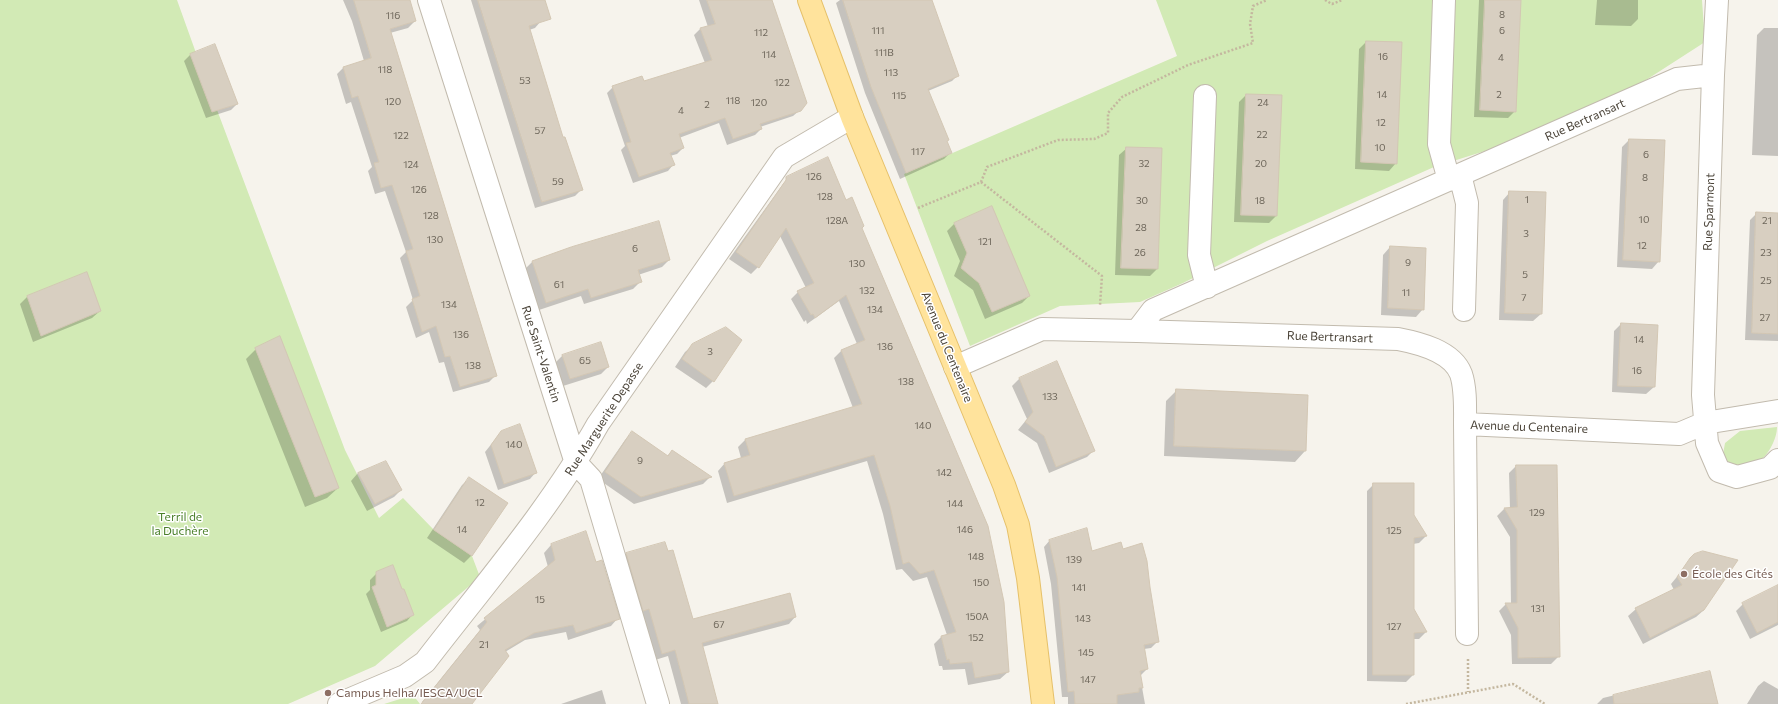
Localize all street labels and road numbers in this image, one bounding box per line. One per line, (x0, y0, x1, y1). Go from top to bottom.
street label: Rue Bertransart (1543, 96, 1627, 144)
street label: Rue Sparmont (1700, 173, 1718, 251)
street label: Avenue du Centenaire (918, 290, 976, 404)
street label: Rue Saint-Valentin (519, 304, 563, 404)
street label: Rue Bertransart (1287, 328, 1373, 346)
street label: Rue Marguerite Depasse (562, 360, 646, 478)
street label: Avenue du Centenaire (1470, 418, 1588, 436)

